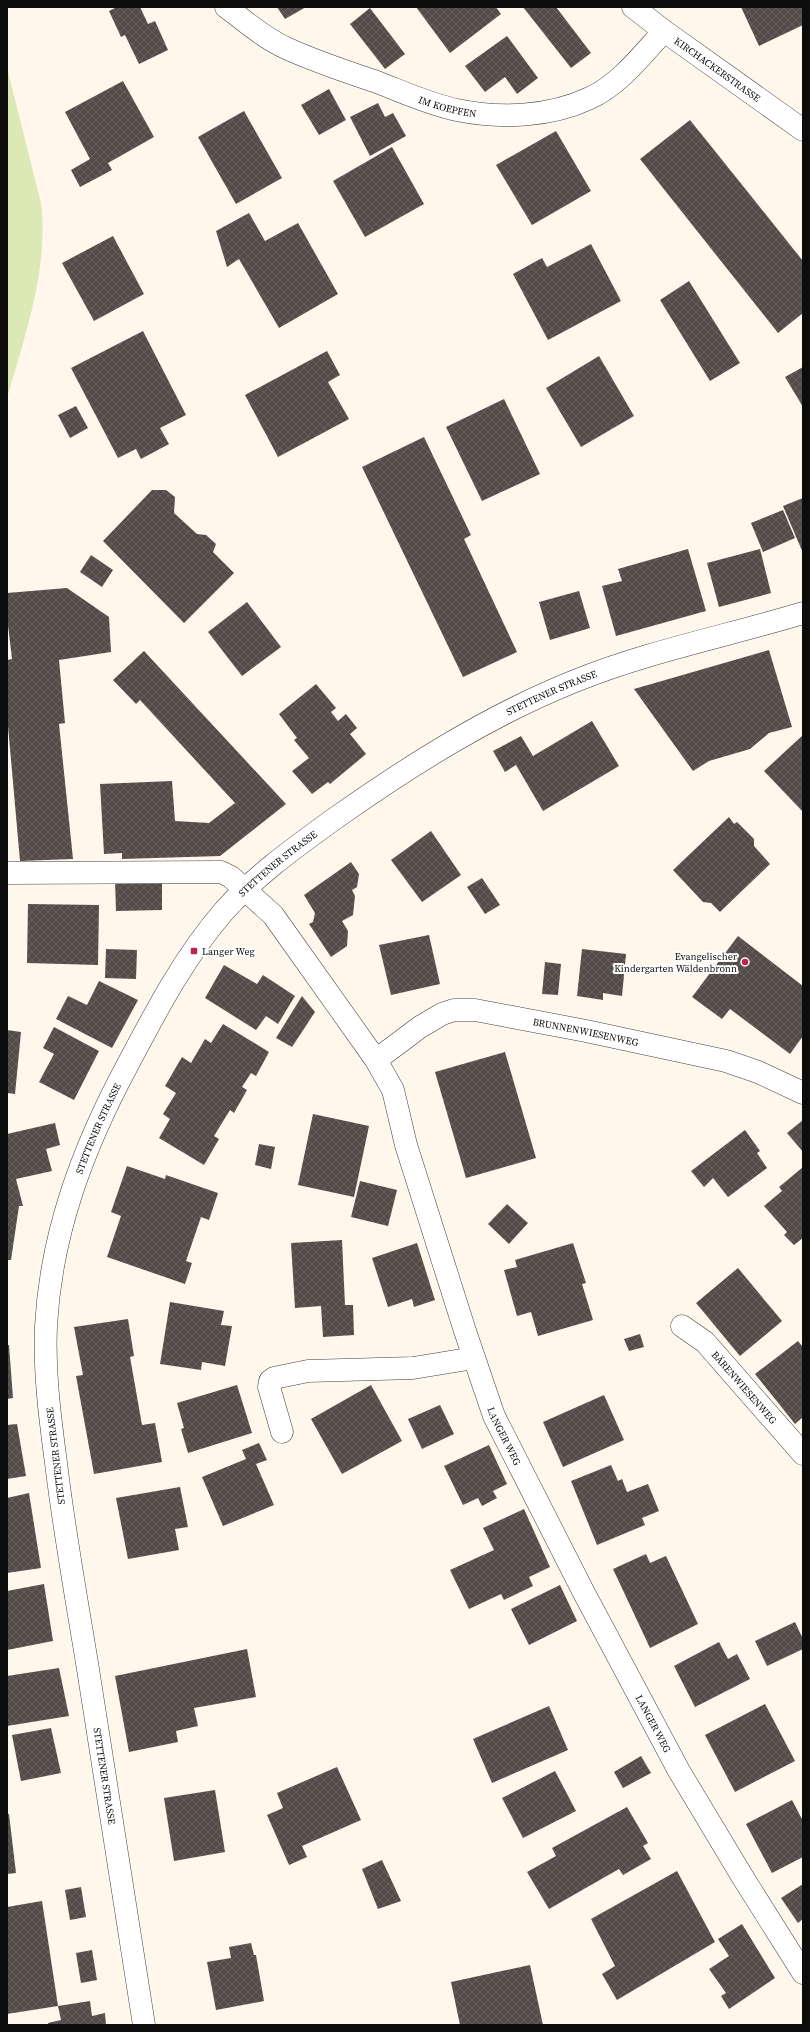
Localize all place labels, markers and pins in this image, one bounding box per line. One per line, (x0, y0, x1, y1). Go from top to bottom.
place label: Langer Weg (202, 945, 255, 958)
marker: Langer Weg (189, 946, 199, 956)
place label: Evangelischer Kindergarten Wäldenbronn (614, 950, 738, 975)
marker: Evangelischer Kindergarten Wäldenbronn (740, 957, 750, 967)

